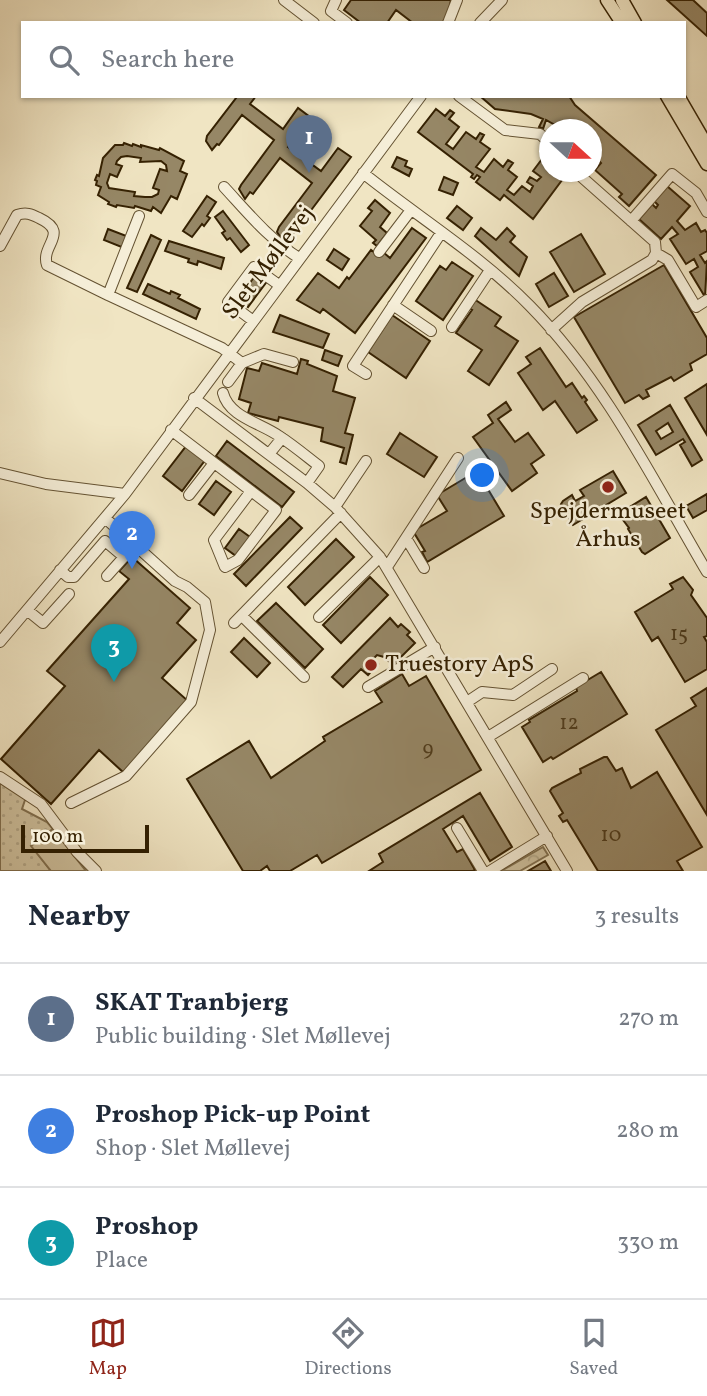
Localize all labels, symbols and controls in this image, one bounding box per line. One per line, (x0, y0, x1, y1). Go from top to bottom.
search box (21, 21, 686, 98)
icon: search (45, 41, 83, 79)
text: Search here (101, 42, 234, 78)
pin: 1 (286, 115, 332, 173)
north arrow (539, 119, 602, 182)
street label: Slet Møllevej (215, 199, 323, 327)
your location (465, 458, 499, 492)
marker: Spejdermuseet Århus (600, 479, 616, 495)
place label: Spejdermuseet Århus (530, 495, 686, 557)
pin: 2 (109, 511, 155, 569)
house number: 15 (670, 620, 688, 649)
pin: 3 (91, 624, 137, 682)
place label: Truestory ApS (385, 648, 534, 682)
marker: Truestory ApS (363, 657, 379, 673)
house number: 12 (559, 709, 579, 738)
house number: 9 (423, 735, 434, 764)
house number: 10 (601, 821, 621, 850)
scale bar (21, 822, 149, 854)
text: 100 m (32, 824, 83, 850)
text: Nearby (28, 896, 130, 938)
text: 3 results (594, 901, 679, 933)
text: SKAT Tranbjerg (95, 985, 289, 1021)
text: 1 (46, 1003, 56, 1035)
text: 270 m (618, 1003, 679, 1035)
text: Public building · Slet Møllevej (95, 1021, 391, 1053)
text: Proshop Pick-up Point (95, 1097, 370, 1133)
text: 2 (45, 1115, 57, 1147)
text: 280 m (616, 1115, 679, 1147)
text: Shop · Slet Møllevej (95, 1133, 290, 1165)
text: Proshop (95, 1209, 198, 1245)
text: 3 (45, 1227, 57, 1259)
text: 330 m (617, 1227, 679, 1259)
text: Place (95, 1245, 148, 1277)
tab: Map (89, 1314, 127, 1382)
tab: Directions (305, 1314, 392, 1382)
tab: Saved (569, 1314, 618, 1382)

